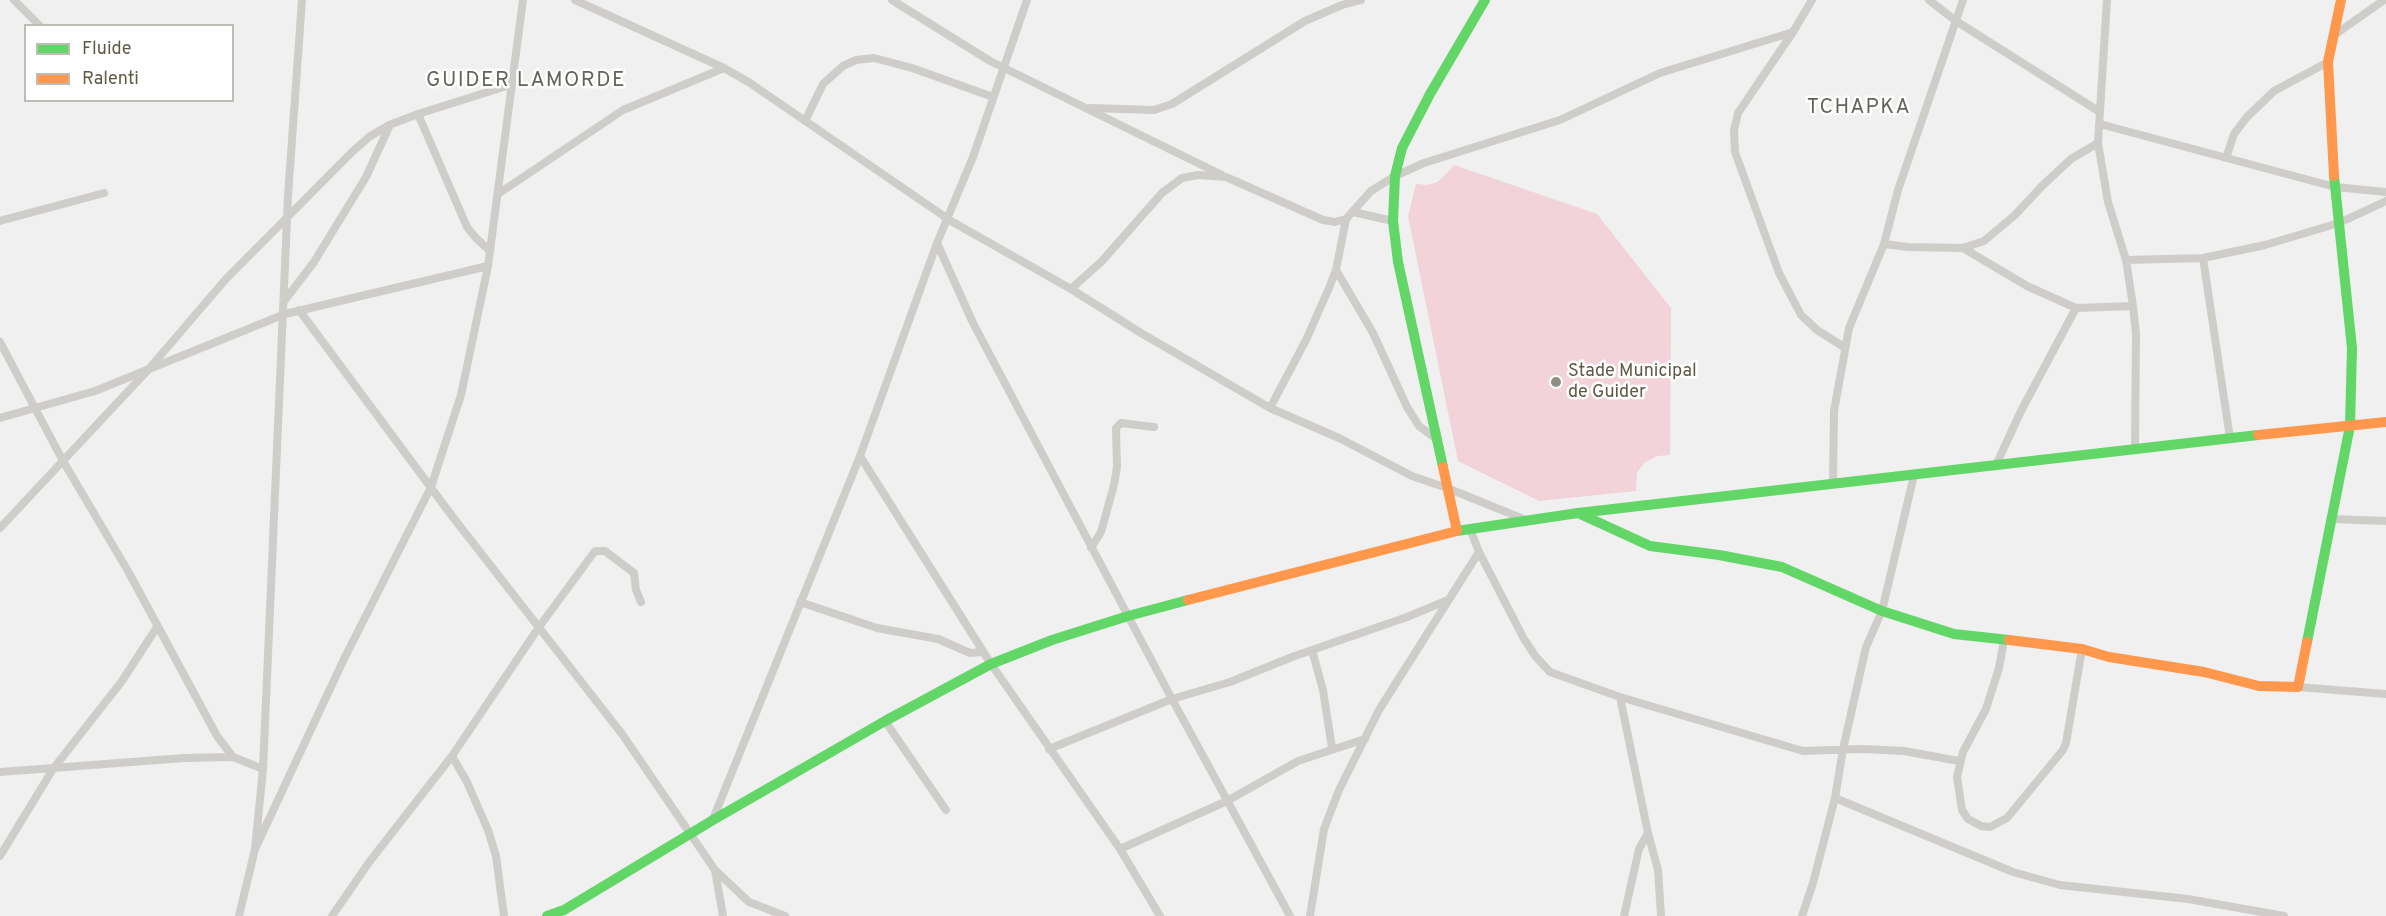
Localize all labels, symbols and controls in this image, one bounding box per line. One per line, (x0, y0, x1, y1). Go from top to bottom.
legend (24, 24, 234, 102)
text: Fluide (82, 38, 131, 61)
text: Ralenti (82, 68, 139, 91)
district label: GUIDER LAMORDE (426, 69, 626, 95)
district label: TCHAPKA (1807, 96, 1911, 122)
place label: Stade Municipal de Guider (1568, 361, 1697, 404)
marker: Stade Municipal de Guider (1549, 375, 1563, 389)

